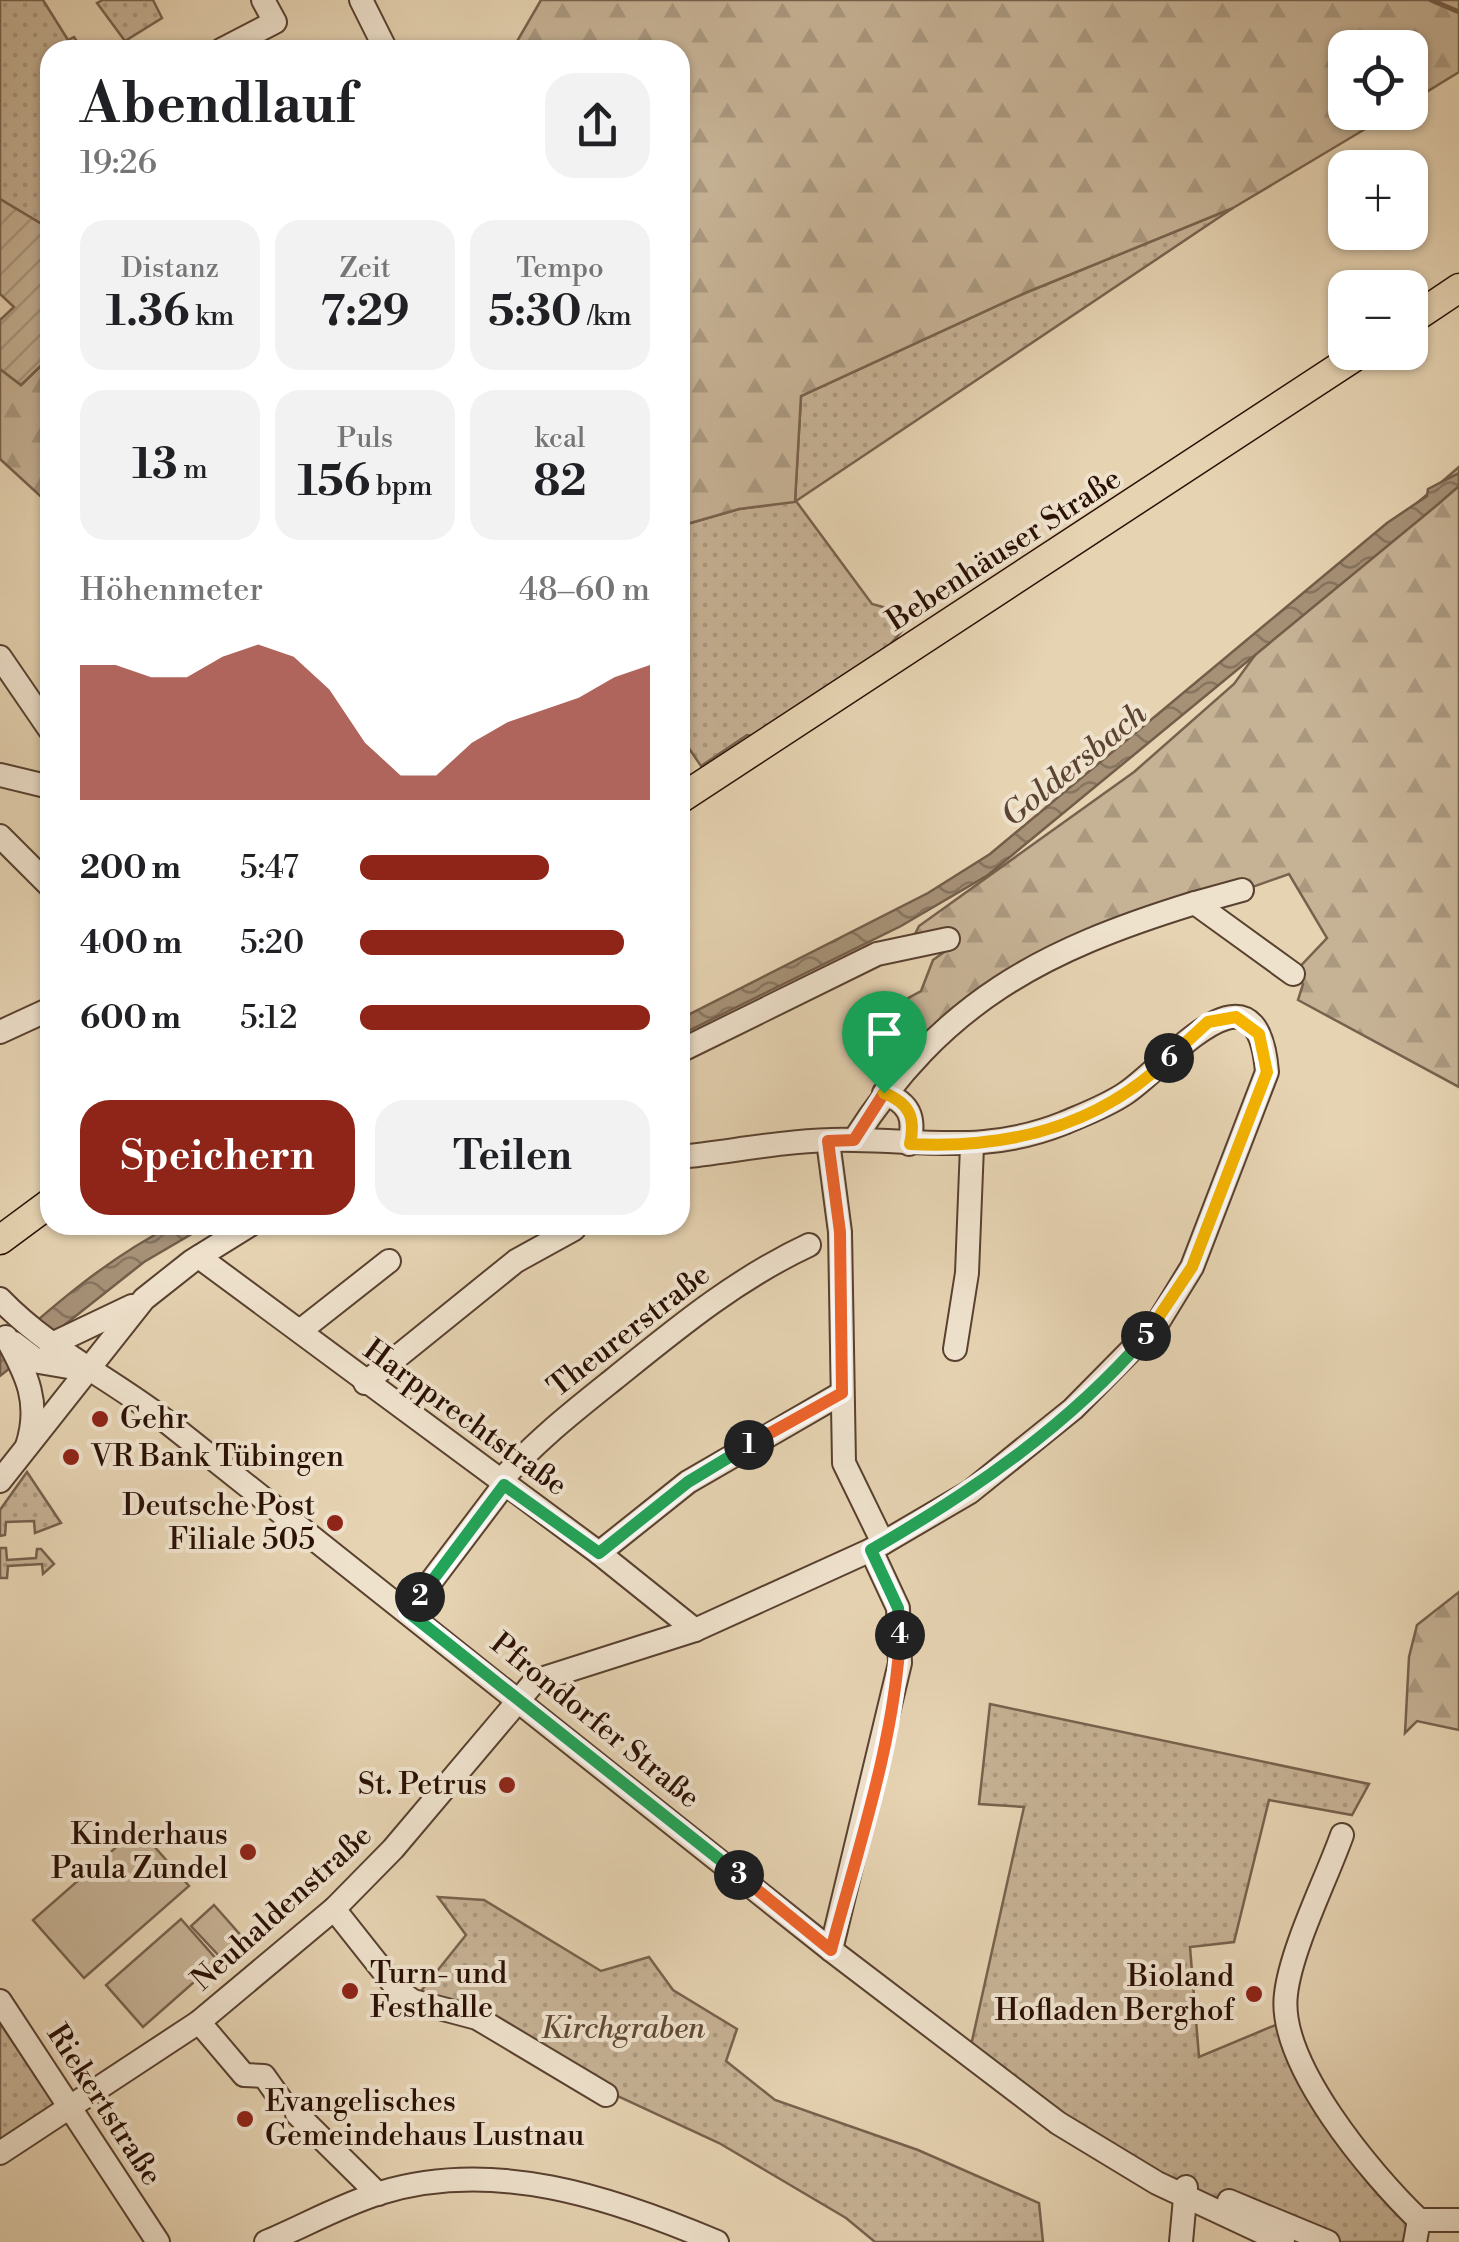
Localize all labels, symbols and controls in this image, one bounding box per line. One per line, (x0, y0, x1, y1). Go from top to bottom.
map controls (1328, 30, 1428, 370)
button: locate (1328, 30, 1428, 130)
text: Abendlauf (80, 71, 355, 140)
button: share (545, 73, 650, 178)
text: 19:26 (80, 143, 157, 183)
button: + (1328, 150, 1428, 250)
text: Distanz (121, 251, 219, 286)
text: Zeit (339, 251, 391, 286)
text: Tempo (516, 251, 604, 286)
button: − (1328, 270, 1428, 370)
text: 1.36 (106, 286, 189, 339)
text: 7:29 (321, 286, 409, 339)
text: 5:30 (488, 286, 582, 339)
text: km (189, 299, 234, 334)
text: /km (582, 299, 632, 334)
text: Puls (337, 421, 393, 456)
text: kcal (535, 421, 585, 456)
text: 13 (132, 439, 178, 492)
text: m (178, 452, 208, 487)
text: 156 (297, 456, 370, 509)
text: 82 (533, 456, 587, 509)
street label: Bebenhäuser Straße (879, 460, 1128, 640)
text: bpm (370, 469, 433, 504)
text: Höhenmeter (80, 570, 263, 610)
text: 48–60 m (519, 570, 650, 610)
water label: Goldersbach (993, 694, 1155, 836)
text: 200 m (80, 848, 181, 888)
text: 5:47 (240, 848, 299, 888)
text: 400 m (80, 923, 182, 963)
text: 5:20 (240, 923, 304, 963)
pin (842, 991, 927, 1094)
text: 600 m (80, 998, 181, 1038)
text: 5:12 (240, 998, 298, 1038)
icon: arrive (857, 1006, 912, 1061)
pin: 6 (1144, 1033, 1194, 1083)
text: 6 (1160, 1040, 1178, 1075)
button: Speichern (80, 1100, 355, 1215)
button: Teilen (375, 1100, 650, 1215)
street label: Theurerstraße (540, 1256, 718, 1406)
pin: 5 (1121, 1311, 1171, 1361)
text: 5 (1137, 1318, 1155, 1353)
street label: Harpprechtstraße (356, 1331, 574, 1505)
place label: Gehr (120, 1400, 188, 1438)
marker: Gehr (89, 1408, 111, 1430)
pin: 1 (724, 1420, 774, 1470)
text: 1 (742, 1427, 756, 1462)
place label: VR Bank Tübingen (90, 1438, 344, 1476)
marker: VR Bank Tübingen (60, 1446, 82, 1468)
place label: Deutsche Post Filiale 505 (122, 1487, 315, 1559)
marker: Deutsche Post Filiale 505 (324, 1512, 346, 1534)
pin: 2 (395, 1572, 445, 1622)
text: 2 (411, 1579, 429, 1614)
pin: 4 (875, 1610, 925, 1660)
text: 4 (891, 1617, 909, 1652)
street label: Pfrondorfer Straße (483, 1625, 707, 1817)
place label: St. Petrus (358, 1766, 487, 1804)
marker: St. Petrus (496, 1774, 518, 1796)
place label: Kinderhaus Paula Zundel (51, 1816, 228, 1888)
street label: Neuhaldenstraße (184, 1817, 380, 1999)
marker: Kinderhaus Paula Zundel (237, 1841, 259, 1863)
pin: 3 (714, 1850, 764, 1900)
text: 3 (731, 1857, 747, 1892)
place label: Turn- und Festhalle (370, 1955, 507, 2027)
place label: Bioland Hofladen Berghof (995, 1958, 1235, 2030)
marker: Turn- und Festhalle (339, 1980, 361, 2002)
marker: Bioland Hofladen Berghof (1243, 1983, 1265, 2005)
park label: Kirchgraben (541, 2010, 705, 2048)
street label: Riekertstraße (38, 2017, 170, 2193)
place label: Evangelisches Gemeindehaus Lustnau (265, 2083, 584, 2155)
marker: Evangelisches Gemeindehaus Lustnau (234, 2108, 256, 2130)

